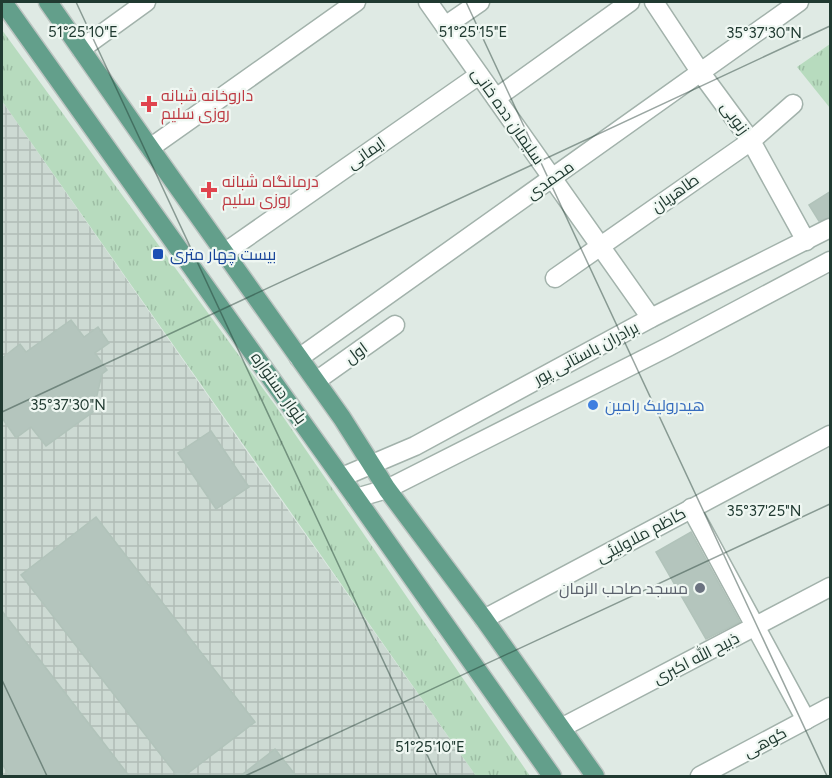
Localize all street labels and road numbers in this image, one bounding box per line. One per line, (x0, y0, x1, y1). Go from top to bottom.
street label: سلیمان دده خانی (467, 64, 548, 169)
street label: زنوبی (716, 98, 753, 139)
street label: ایمانی (343, 133, 389, 174)
street label: محمدی (523, 157, 578, 204)
street label: طاهریان (648, 170, 703, 217)
street label: برادران باستانی پور (529, 317, 643, 391)
street label: اول (341, 338, 372, 368)
street label: بلوار دستواره (247, 348, 311, 428)
street label: کاظم ملاولیئی (593, 503, 690, 568)
street label: ذبیح الله اکبری (649, 627, 743, 690)
street label: کوهی (740, 723, 790, 762)

